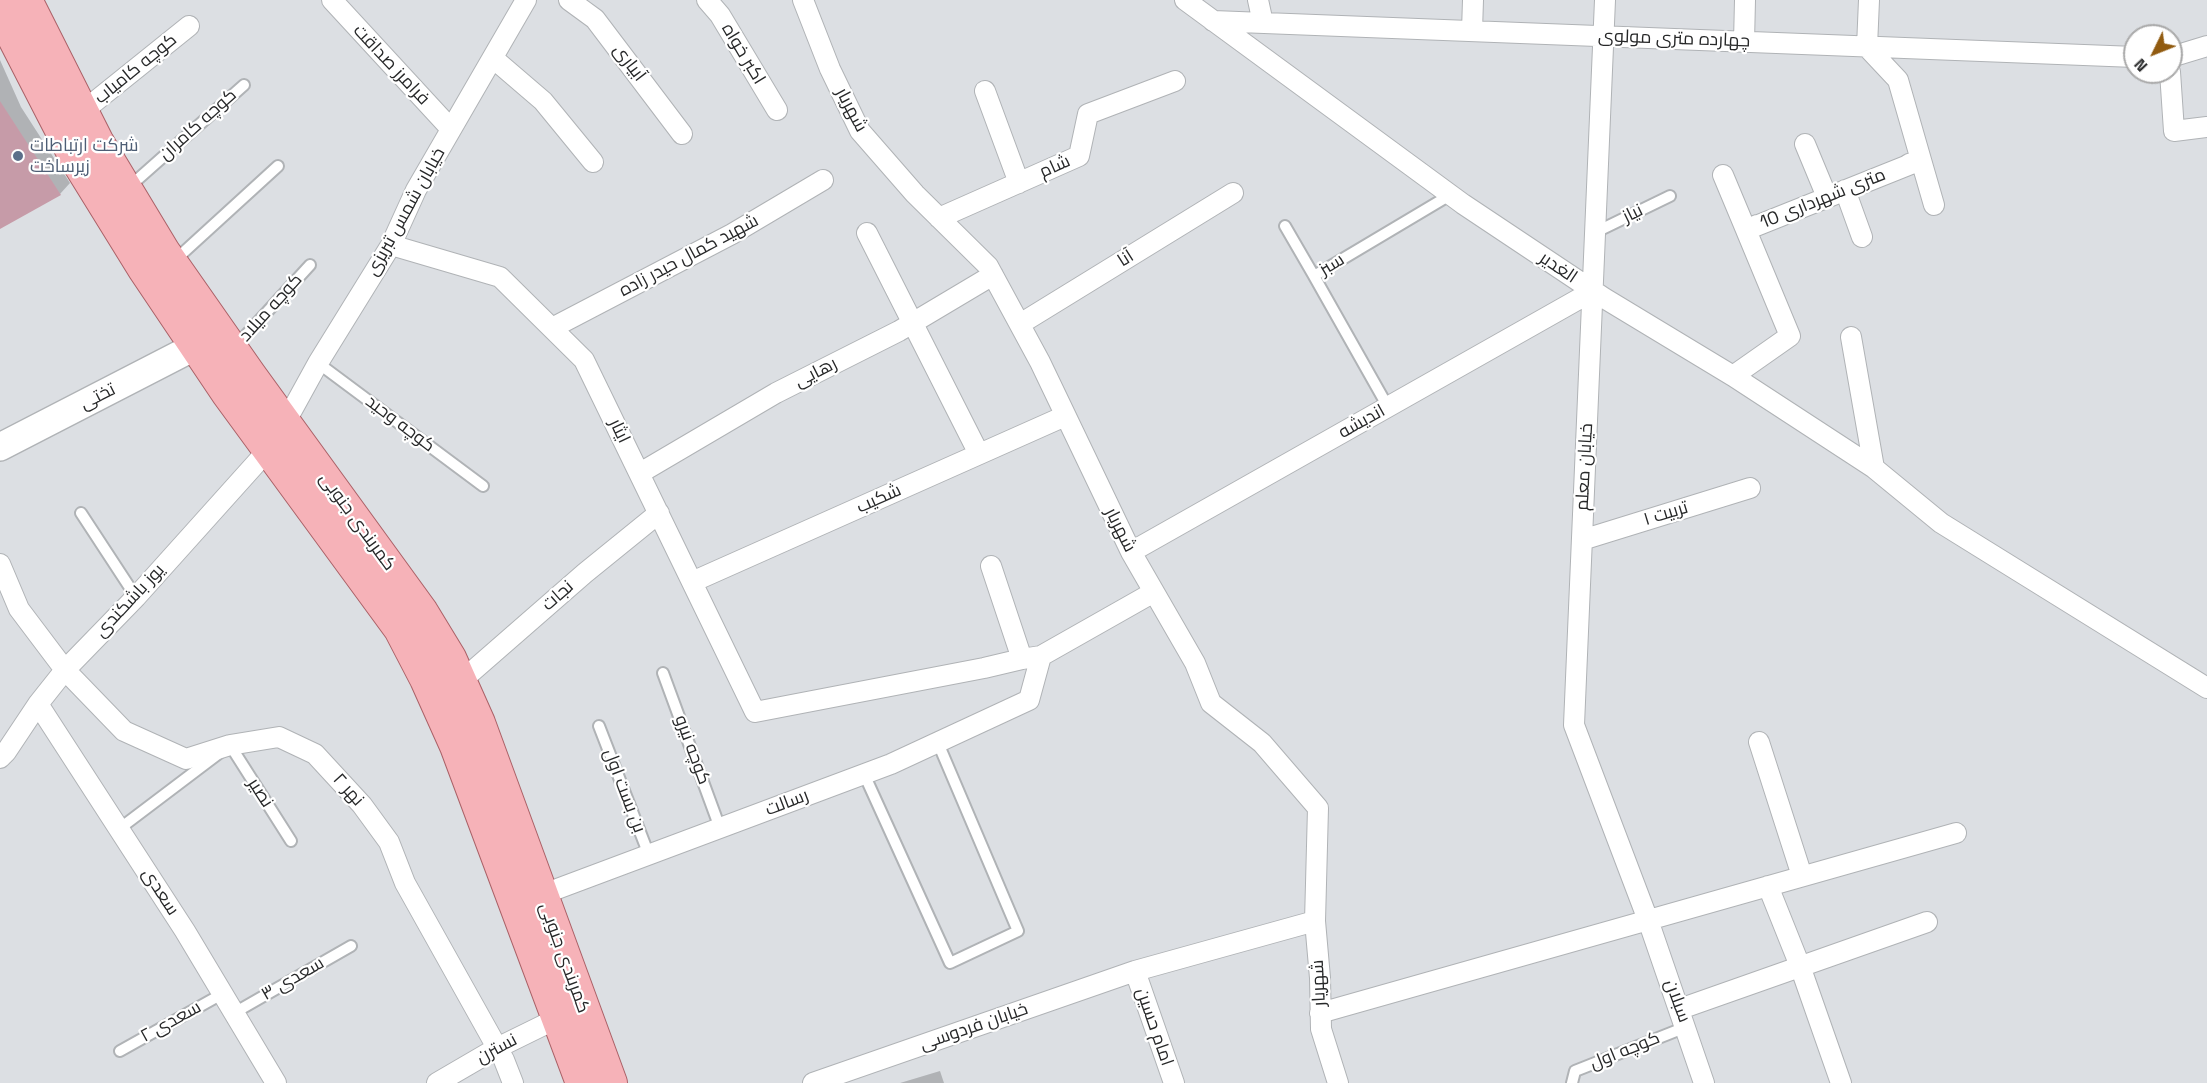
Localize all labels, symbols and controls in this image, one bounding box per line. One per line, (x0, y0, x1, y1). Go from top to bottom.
street label: فرامرز صداقت (348, 20, 434, 110)
street label: اکبر خواه (716, 20, 770, 88)
north arrow (2123, 24, 2183, 84)
street label: چهارده متری مولوی (1598, 26, 1750, 52)
street label: کوچه کامیاب (90, 29, 182, 109)
street label: آبیاری (608, 40, 650, 86)
text: N (2130, 54, 2152, 76)
street label: شهریار (830, 84, 872, 136)
street label: کوچه کامران (155, 85, 241, 165)
place label: شرکت ارتباطات زیرساخت (30, 135, 138, 178)
street label: خیابان شمس تبریزی (362, 144, 450, 280)
marker: شرکت ارتباطات زیرساخت (11, 149, 25, 163)
street label: شام (1036, 151, 1074, 183)
street label: 10 متری شهرداری (1757, 164, 1889, 234)
street label: نیاز (1619, 200, 1647, 228)
street label: شهید کمال حیدر زاده (616, 210, 762, 302)
street label: آنا (1114, 246, 1138, 272)
street label: الغدیر (1535, 248, 1581, 288)
street label: سبز (1315, 249, 1349, 281)
street label: کوچه میلاد (235, 269, 307, 347)
street label: رهایی (791, 353, 841, 393)
street label: تختی (77, 379, 119, 415)
street label: کوچه وحید (361, 391, 439, 457)
street label: اندیشه (1335, 400, 1389, 444)
street label: ایثار (604, 415, 634, 447)
street label: خیابان معلم (1572, 423, 1598, 511)
street label: کمربندی جنوبی (314, 469, 400, 575)
street label: شکیب (853, 480, 905, 518)
street label: تربیت ۱ (1641, 497, 1691, 531)
street label: شهریار (1100, 504, 1140, 556)
street label: یوز باشکندی (91, 560, 169, 642)
street label: نجات (538, 576, 578, 616)
street label: کوچه نیرو (670, 712, 714, 788)
street label: بن بست اول (598, 746, 650, 836)
street label: نهر ۲ (328, 769, 368, 811)
street label: نصیر (243, 774, 277, 812)
street label: رسالت (762, 785, 812, 821)
street label: سعدی (137, 864, 183, 920)
street label: کمربندی جنوبی (534, 900, 594, 1016)
street label: سعدی ۳ (258, 952, 328, 1006)
street label: شهریار (1307, 959, 1331, 1007)
street label: سبلان (1659, 977, 1695, 1025)
street label: امام حسین (1131, 985, 1177, 1069)
street label: سعدی ۲ (137, 997, 205, 1047)
street label: خیابان فردوسی (917, 998, 1031, 1056)
street label: کوچه اول (1587, 1027, 1663, 1075)
street label: نسترن (473, 1029, 521, 1069)

